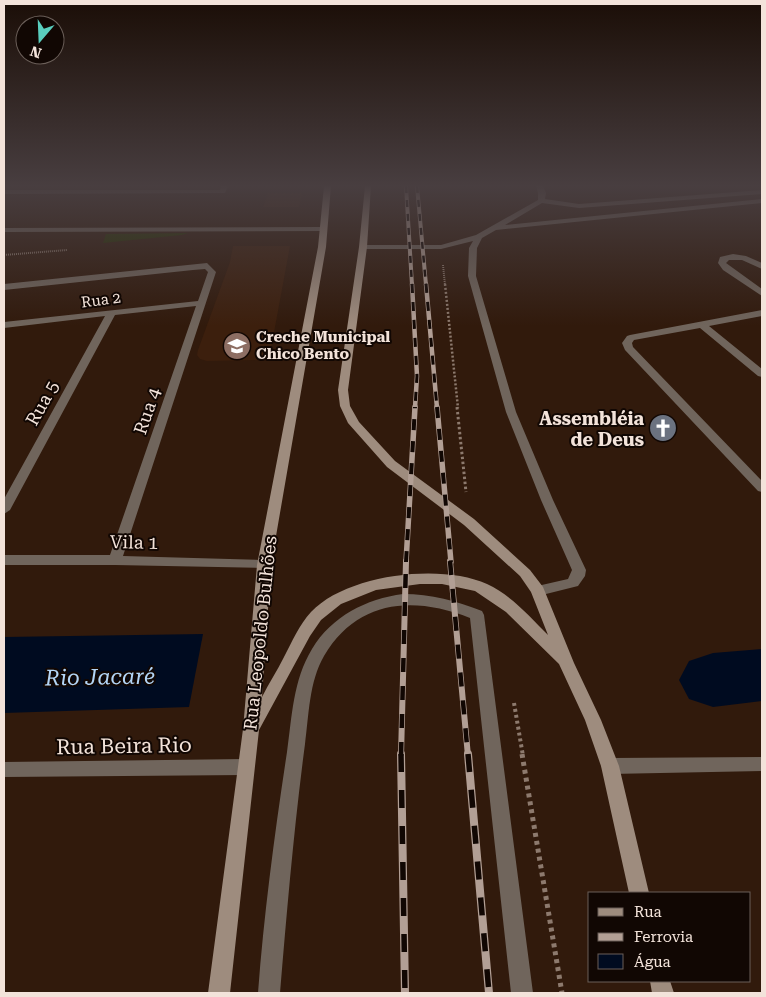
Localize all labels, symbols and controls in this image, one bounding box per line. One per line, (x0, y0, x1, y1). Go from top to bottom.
north arrow (15, 15, 65, 65)
text: N (28, 43, 43, 62)
street label: Rua 2 (80, 289, 122, 311)
place label: Creche Municipal Chico Bento (256, 328, 390, 363)
school or university icon: Creche Municipal Chico Bento (222, 331, 252, 361)
street label: Rua 5 (21, 377, 63, 429)
street label: Rua 4 (129, 385, 165, 437)
place label: Assembléia de Deus (539, 408, 644, 450)
church icon: Assembléia de Deus (648, 413, 678, 443)
street label: Vila 1 (110, 531, 158, 553)
street label: Rua Leopoldo Bulhões (239, 535, 281, 731)
water label: Rio Jacaré (44, 664, 155, 690)
street label: Rua Beira Rio (56, 733, 192, 759)
legend (588, 892, 751, 982)
text: Rua (634, 903, 662, 921)
text: Ferrovia (634, 928, 693, 946)
text: Água (634, 953, 671, 971)

